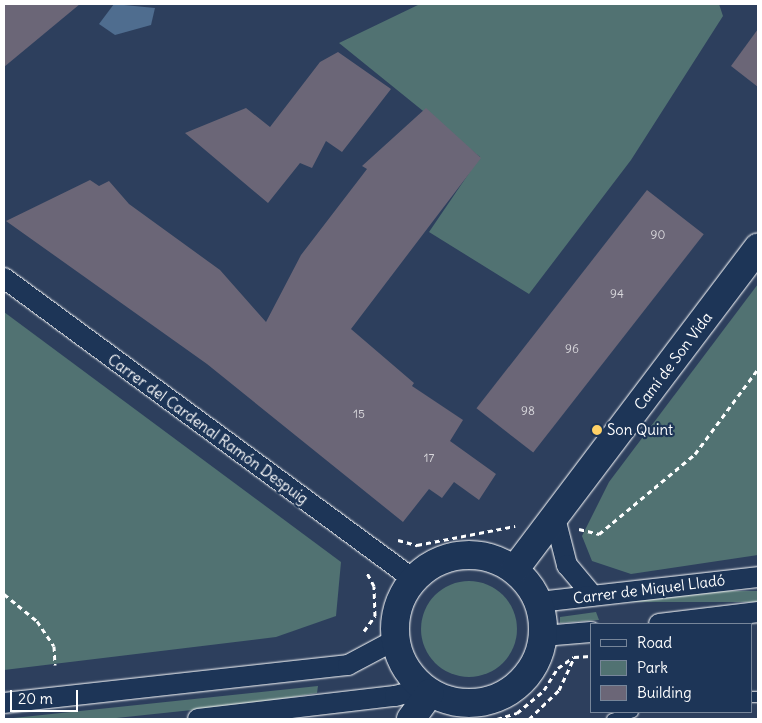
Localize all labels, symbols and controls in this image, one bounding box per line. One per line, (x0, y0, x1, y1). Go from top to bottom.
house number: 90 (651, 228, 665, 242)
house number: 94 (610, 287, 624, 301)
street label: Camí de Son Vida (630, 308, 716, 414)
house number: 96 (565, 342, 579, 356)
street label: Carrer del Cardenal Ramón Despuig (104, 350, 312, 508)
house number: 98 (521, 404, 535, 418)
house number: 15 (353, 407, 365, 421)
place label: Son Quint (607, 421, 673, 439)
marker: Son Quint (591, 424, 603, 436)
house number: 17 (424, 451, 434, 465)
street label: Carrer de Miquel Lladó (572, 571, 726, 607)
legend (590, 623, 752, 713)
text: Road (637, 633, 672, 652)
text: Park (637, 658, 668, 677)
scale bar (12, 680, 80, 712)
text: Building (637, 683, 692, 702)
text: 20 m (18, 689, 53, 708)

